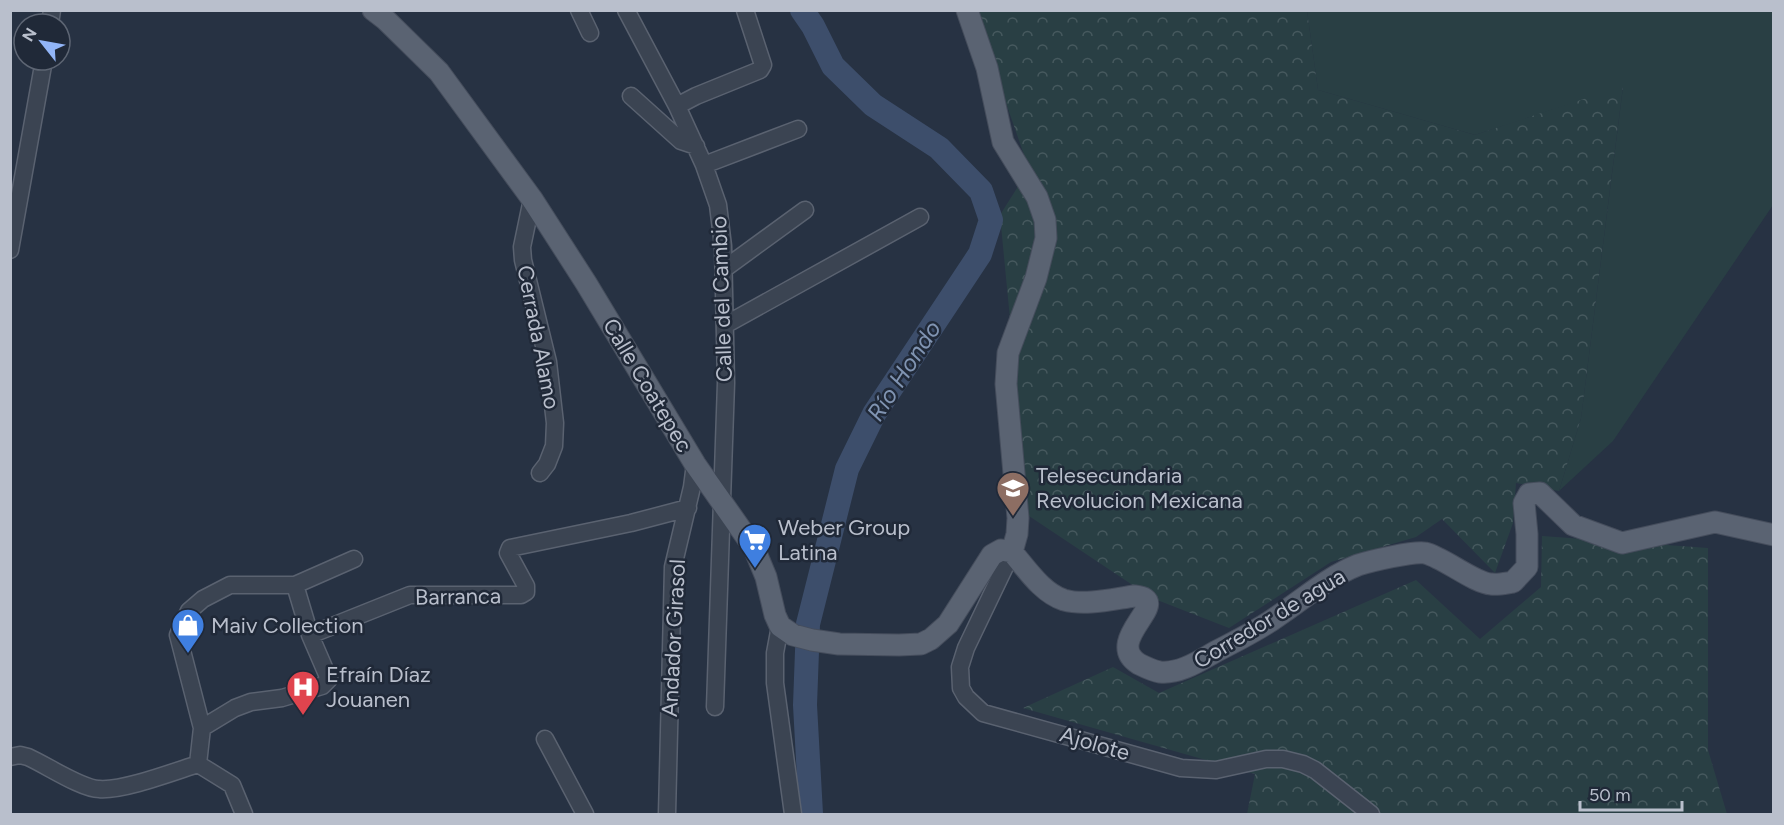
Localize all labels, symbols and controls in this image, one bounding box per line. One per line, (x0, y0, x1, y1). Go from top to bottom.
north arrow (12, 12, 72, 72)
text: N (18, 24, 41, 45)
street label: Calle del Cambio (705, 216, 738, 382)
street label: Cerrada Alamo (511, 263, 566, 411)
street label: Calle Coatepec (597, 313, 698, 457)
water label: Río Hondo (860, 315, 947, 426)
place label: Telesecundaria Revolucion Mexicana (1036, 462, 1243, 514)
school or university icon: Telesecundaria Revolucion Mexicana (995, 470, 1031, 517)
place label: Weber Group Latina (778, 514, 910, 566)
supermarket icon: Weber Group Latina (737, 522, 773, 569)
street label: Andador Girasol (656, 558, 691, 718)
street label: Corredor de agua (1189, 563, 1350, 674)
street label: Barranca (415, 582, 501, 611)
shop icon: Maiv Collection (170, 607, 206, 654)
place label: Maiv Collection (211, 612, 363, 639)
place label: Efraín Díaz Jouanen (326, 661, 431, 713)
hospital icon: Efraín Díaz Jouanen (285, 669, 321, 716)
street label: Ajolote (1057, 721, 1133, 766)
scale bar (1580, 774, 1682, 812)
text: 50 m (1589, 784, 1631, 806)

